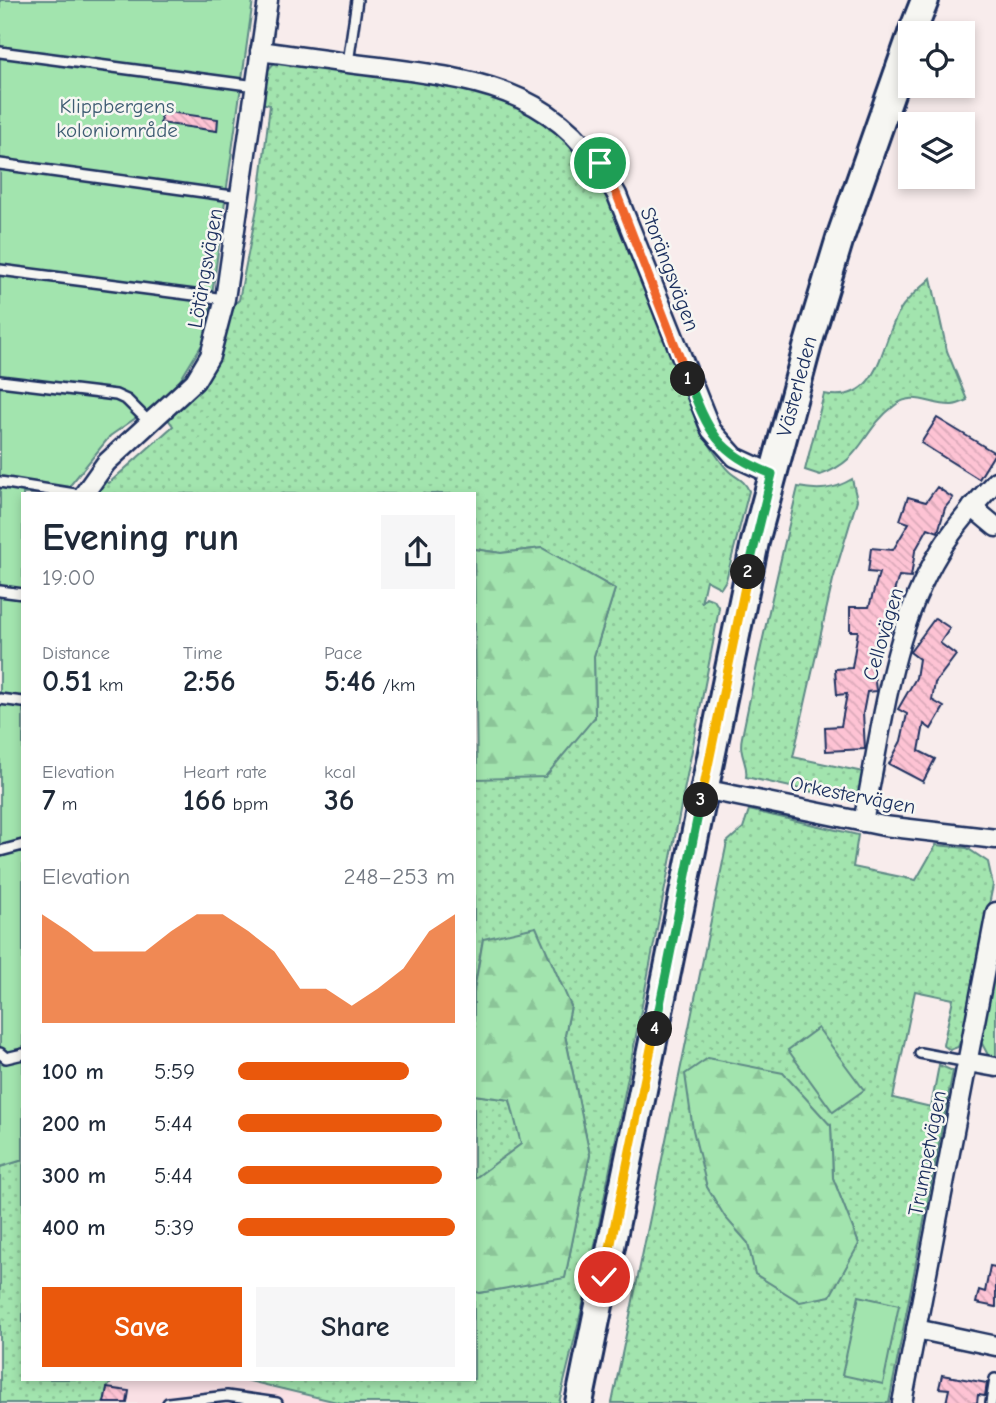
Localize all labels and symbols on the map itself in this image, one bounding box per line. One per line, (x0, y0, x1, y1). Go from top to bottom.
park label: Klippbergens koloniområde (56, 94, 178, 142)
pin (570, 133, 630, 193)
street label: Storängsvägen (635, 204, 705, 334)
street label: Lötängsvägen (183, 206, 227, 330)
street label: Västerleden (772, 333, 822, 439)
pin: 1 (670, 362, 706, 396)
pin: 2 (730, 554, 766, 590)
street label: Cellovägen (857, 585, 909, 683)
street label: Orkestervägen (788, 771, 918, 819)
pin: 3 (684, 782, 718, 818)
pin: 4 (638, 1012, 672, 1046)
street label: Trumpetvägen (903, 1088, 951, 1218)
pin (574, 1247, 634, 1307)

